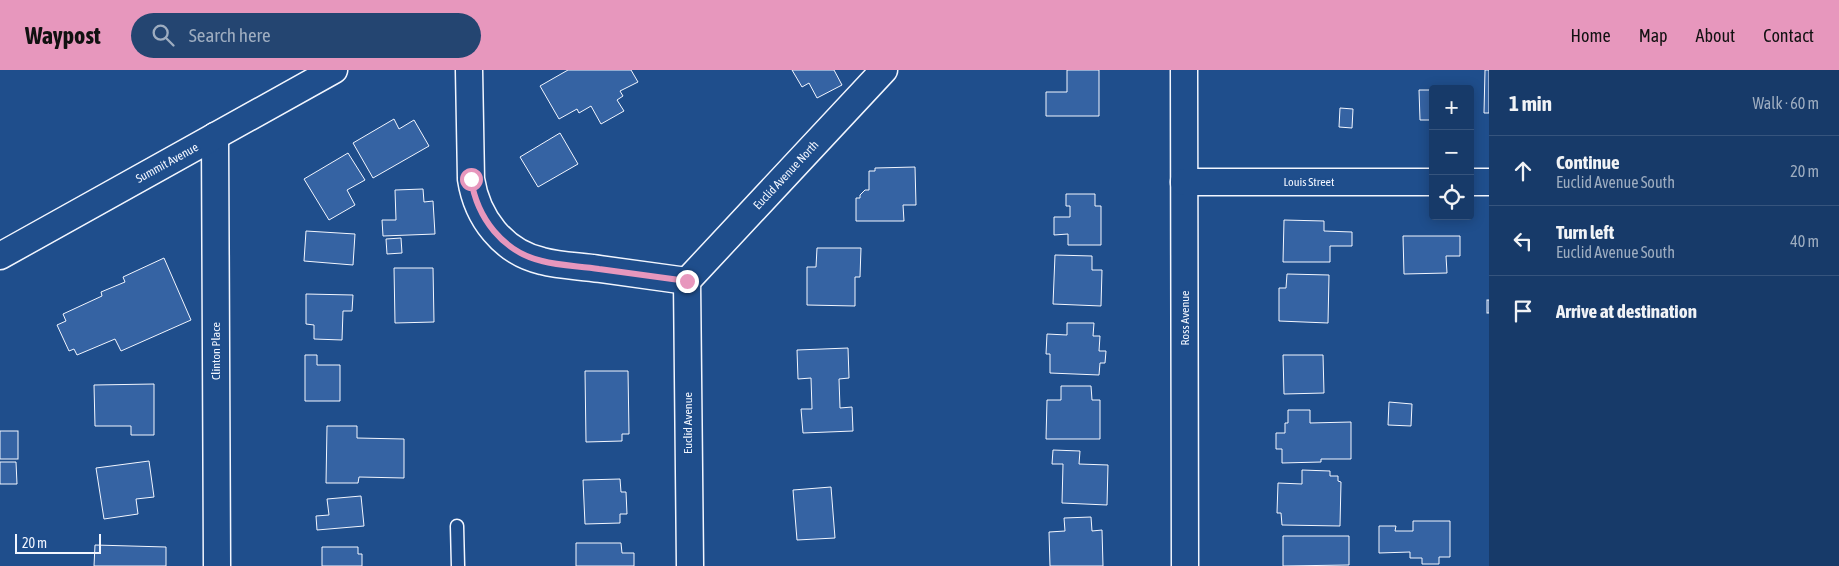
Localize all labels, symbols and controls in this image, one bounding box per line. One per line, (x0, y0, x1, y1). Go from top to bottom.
search box (131, 13, 481, 58)
icon: search (149, 21, 177, 49)
text: Waypost (25, 22, 101, 49)
text: Search here (189, 24, 271, 46)
text: Home (1571, 25, 1611, 46)
text: Map (1639, 25, 1668, 46)
text: About (1696, 25, 1735, 46)
text: Contact (1763, 25, 1814, 46)
map controls (1429, 85, 1474, 220)
button: + (1429, 85, 1474, 130)
text: 1 min (1509, 91, 1552, 115)
text: Walk · 60 m (1753, 94, 1819, 112)
button: − (1429, 130, 1474, 175)
street label: Euclid Avenue North (751, 138, 821, 212)
street label: Summit Avenue (133, 140, 201, 186)
text: Continue (1556, 151, 1620, 173)
icon: ahead (1509, 157, 1537, 185)
text: 20 m (1790, 162, 1819, 180)
route start (460, 168, 483, 191)
text: Euclid Avenue South (1556, 173, 1675, 191)
street label: Louis Street (1283, 175, 1335, 189)
button: locate (1429, 175, 1474, 220)
text: Turn left (1556, 221, 1614, 243)
icon: left (1509, 227, 1537, 255)
text: 40 m (1790, 232, 1819, 250)
text: Euclid Avenue South (1556, 243, 1675, 261)
route end (676, 270, 699, 293)
street label: Ross Avenue (1178, 291, 1192, 345)
icon: arrive (1509, 297, 1537, 325)
text: Arrive at destination (1556, 300, 1697, 322)
street label: Clinton Place (209, 322, 223, 380)
street label: Euclid Avenue (681, 392, 695, 454)
scale bar (15, 531, 101, 554)
text: 20 m (22, 535, 47, 551)

